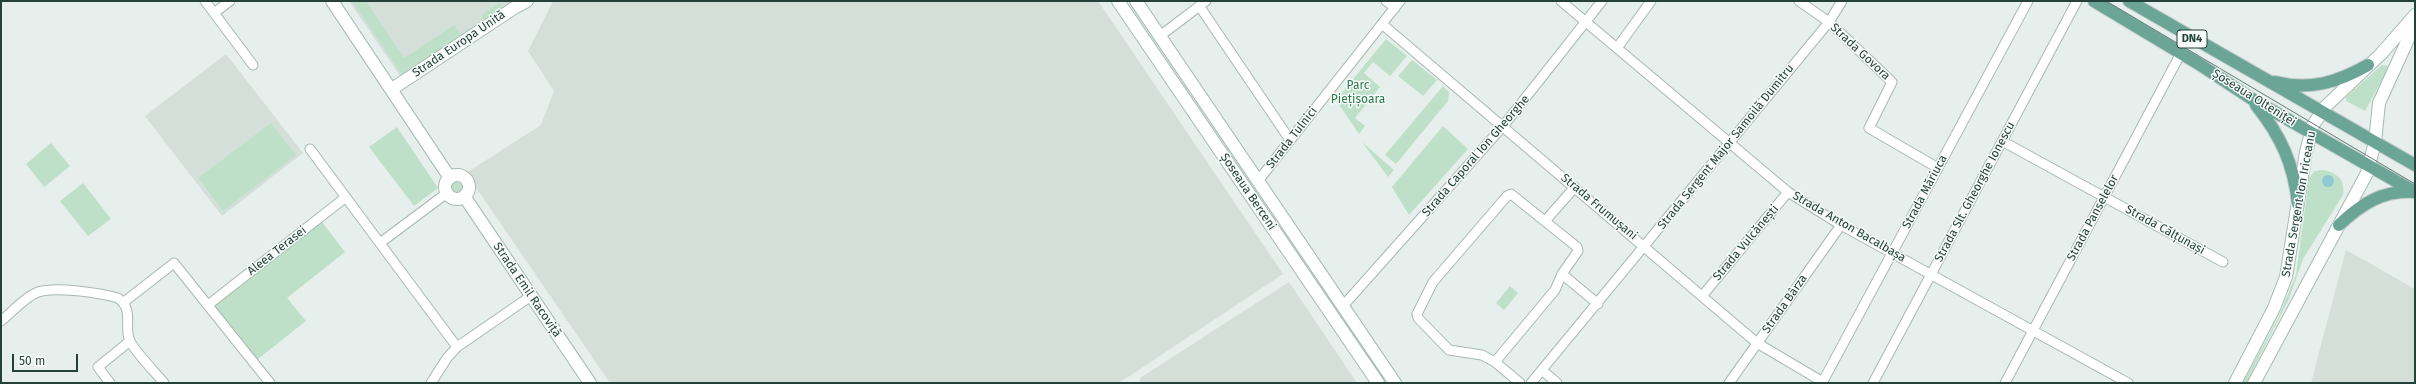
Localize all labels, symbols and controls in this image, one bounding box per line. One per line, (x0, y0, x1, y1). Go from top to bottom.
street label: Strada Europa Unită (410, 8, 508, 80)
street label: Strada Govora (1827, 21, 1893, 83)
road number: DN4 (2177, 30, 2207, 48)
street label: Strada Sergent Major Samoilă Dumitru (1655, 62, 1797, 232)
street label: Șoseaua Olteniței (2210, 67, 2298, 129)
park label: Parc Piețișoara (1331, 79, 1385, 107)
street label: Strada Caporal Ion Gheorghe (1419, 92, 1533, 220)
street label: Strada Tulnici (1263, 104, 1321, 172)
street label: Strada Slt. Gheorghe Ionescu (1932, 119, 2018, 265)
street label: Strada Sergent Ion Iriceanu (2279, 130, 2319, 278)
street label: Șoseaua Berceni (1217, 151, 1279, 233)
street label: Strada Măriuca (1900, 153, 1950, 231)
street label: Strada Frumușani (1558, 171, 1640, 243)
street label: Strada Panselelor (2064, 172, 2122, 264)
street label: Strada Anton Bacalbașa (1790, 189, 1908, 265)
street label: Strada Vulcănești (1710, 202, 1782, 284)
street label: Strada Călțunași (2123, 202, 2207, 258)
street label: Aleea Terasei (245, 223, 309, 279)
street label: Strada Emil Racoviță (490, 240, 564, 340)
street label: Strada Bârza (1759, 272, 1811, 336)
scale bar (14, 346, 80, 372)
text: 50 m (19, 354, 45, 368)

